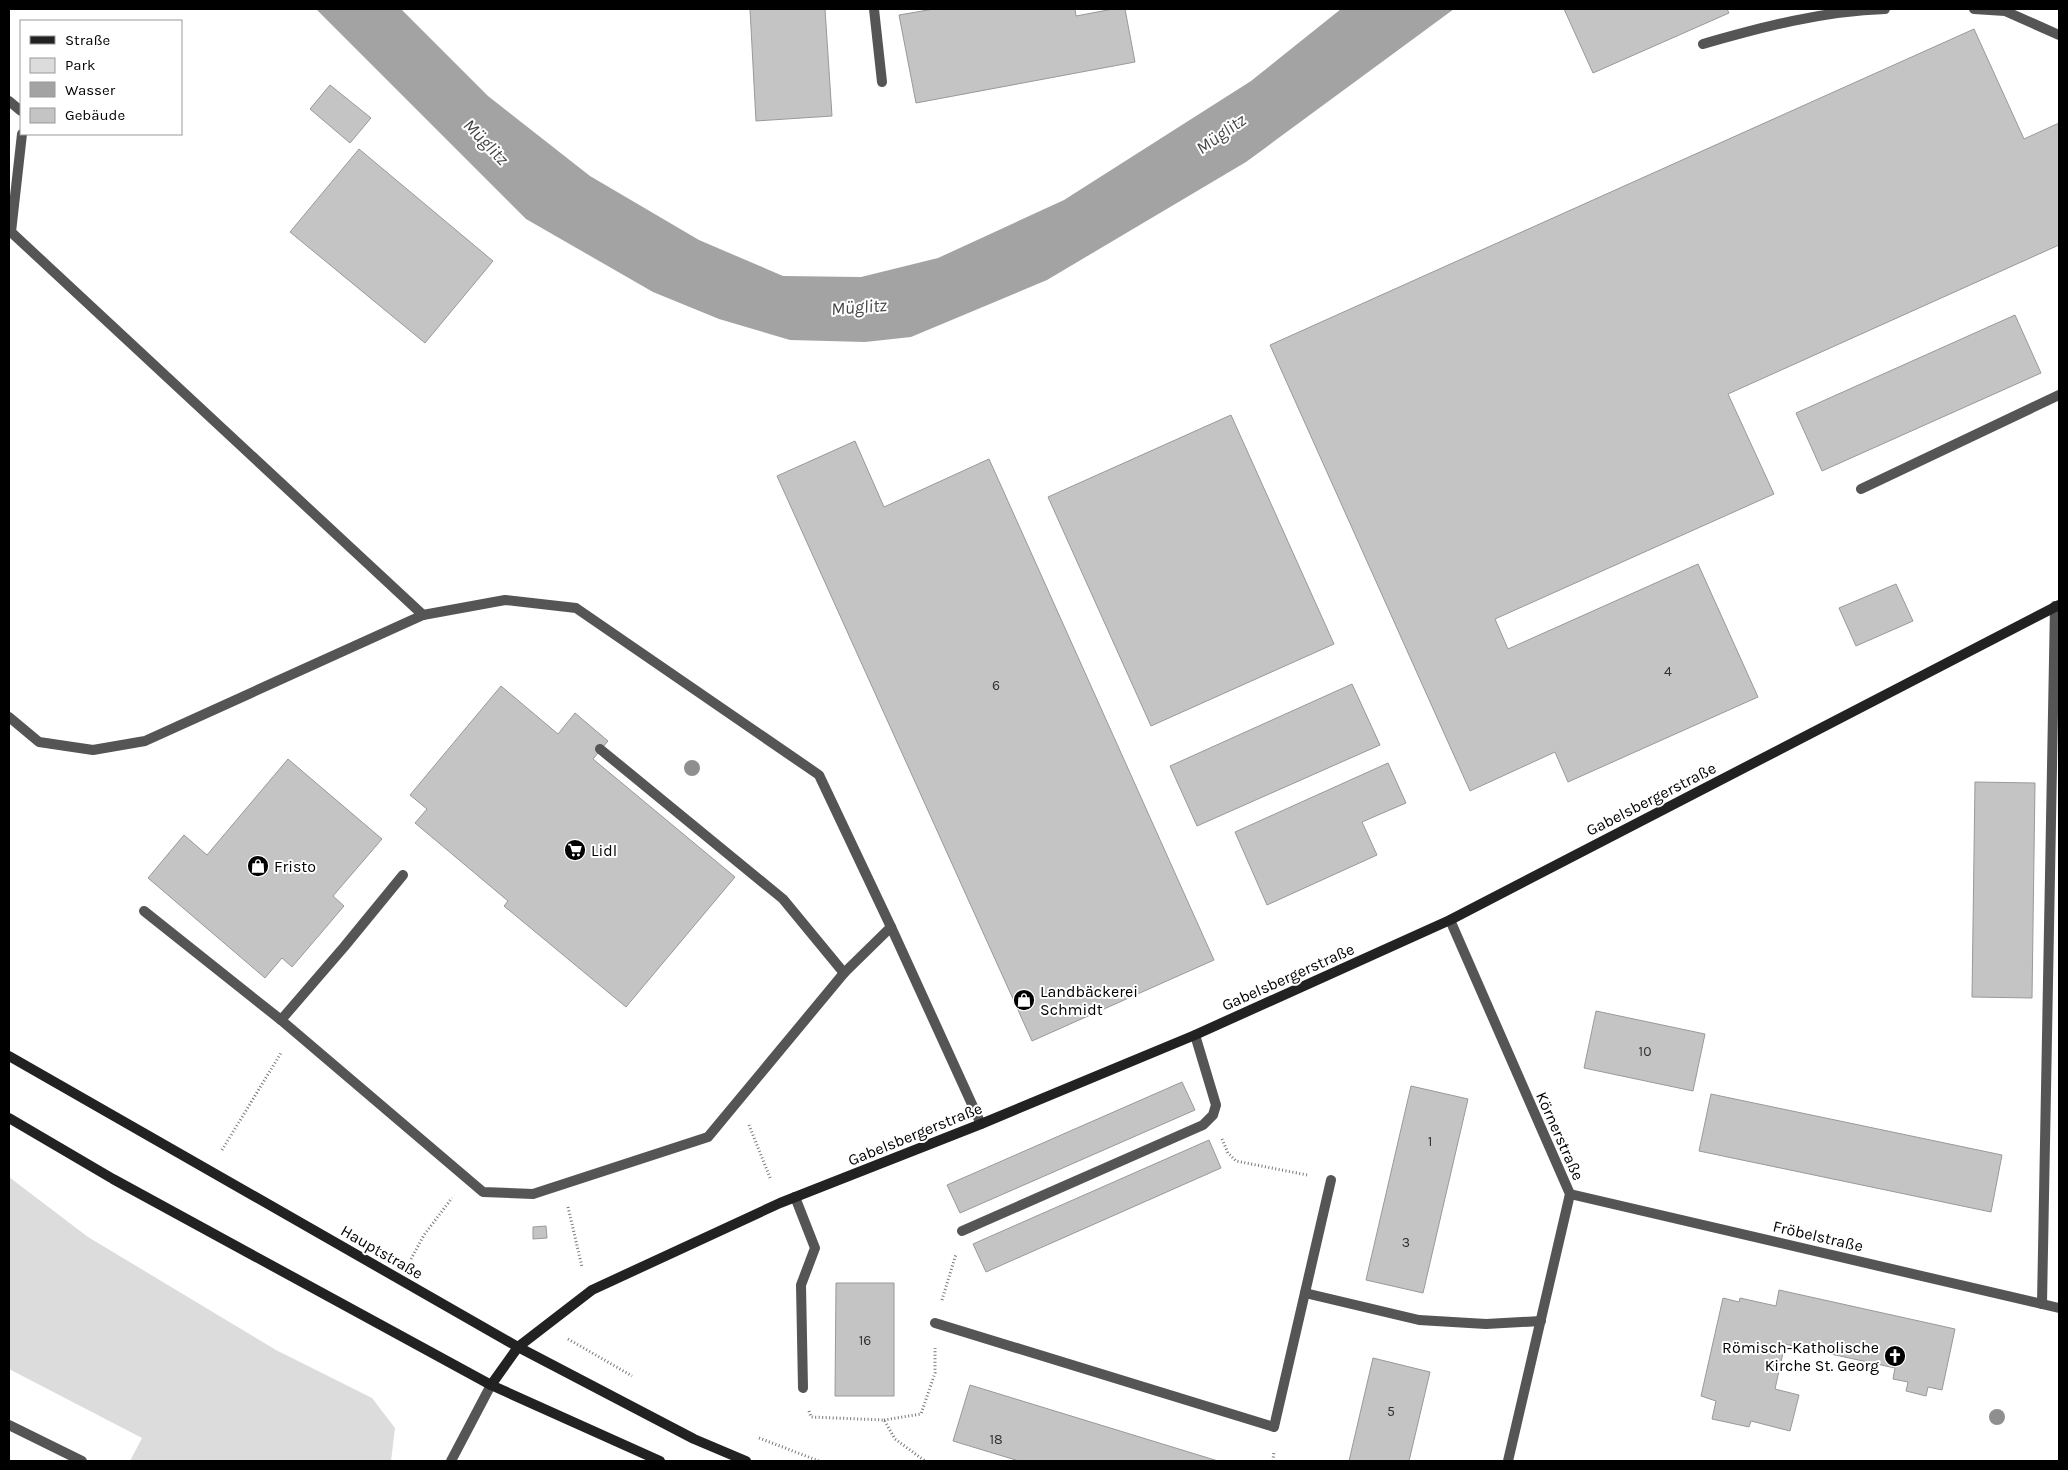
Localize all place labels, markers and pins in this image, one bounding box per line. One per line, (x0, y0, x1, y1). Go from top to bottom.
supermarket icon: Lidl (563, 838, 587, 862)
place label: Lidl (591, 841, 617, 860)
shop icon: Fristo (246, 854, 270, 878)
place label: Fristo (274, 857, 316, 876)
place label: Landbäckerei Schmidt (1040, 982, 1138, 1019)
shop icon: Landbäckerei Schmidt (1012, 988, 1036, 1012)
place label: Römisch-Katholische Kirche St. Georg (1722, 1338, 1879, 1375)
church icon: Römisch-Katholische Kirche St. Georg (1883, 1344, 1907, 1368)

